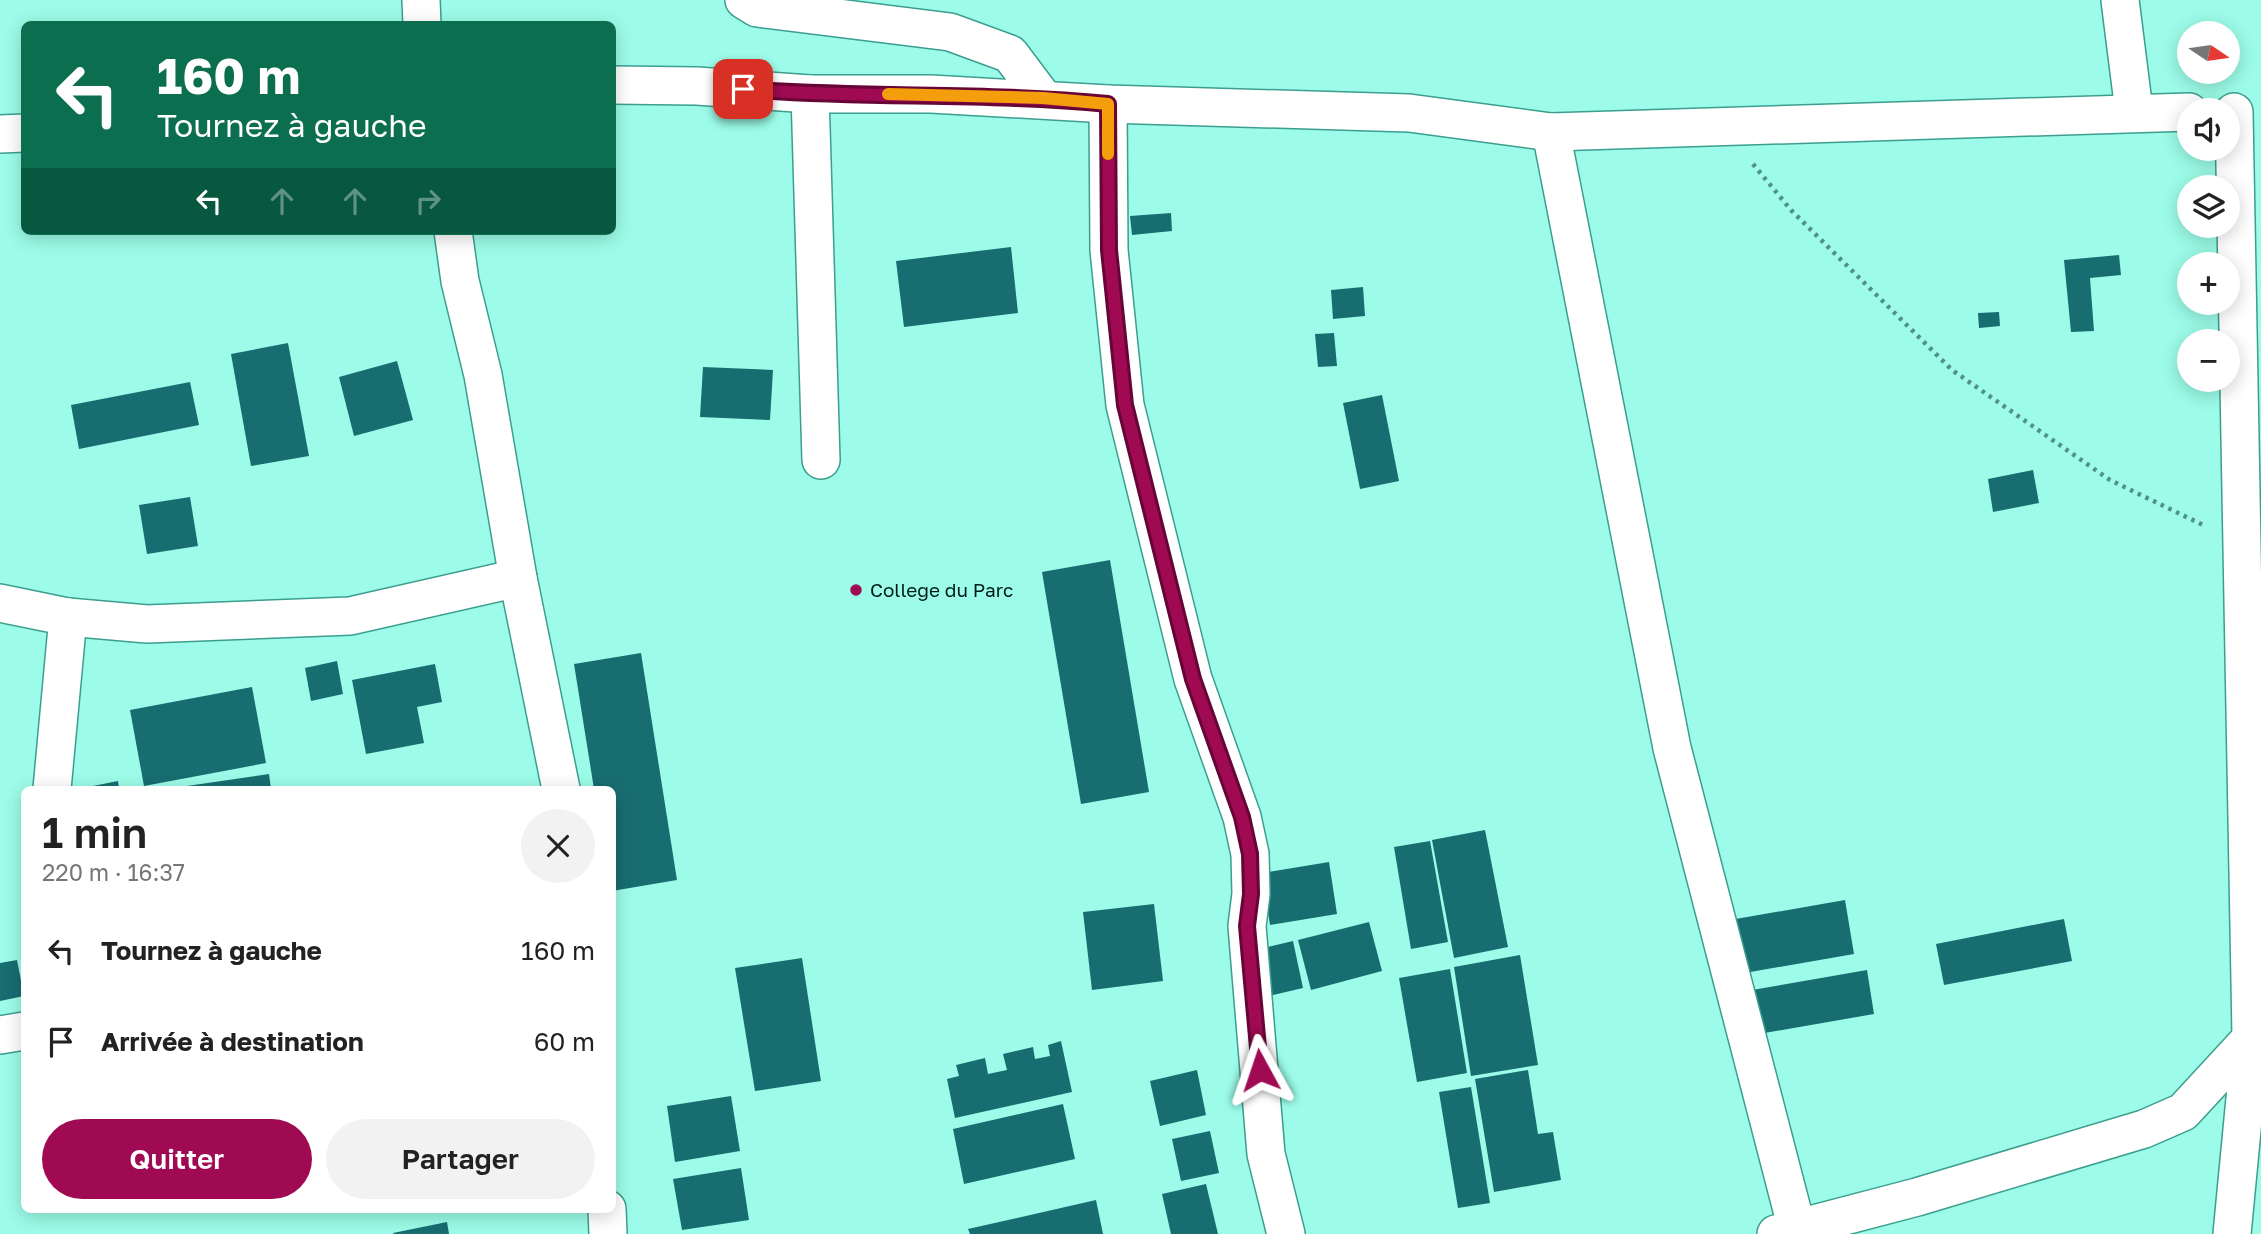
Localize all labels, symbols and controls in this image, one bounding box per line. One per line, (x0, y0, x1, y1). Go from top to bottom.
north arrow (2177, 21, 2240, 84)
map controls (2177, 21, 2240, 392)
text: 160 m (157, 46, 300, 105)
icon: left (42, 49, 133, 140)
pin (713, 59, 773, 119)
icon: arrive (724, 70, 762, 108)
button: sound (2177, 98, 2240, 161)
text: Tournez à gauche (157, 106, 426, 144)
button: layers (2177, 175, 2240, 238)
icon: left (190, 182, 228, 220)
icon: ahead (263, 182, 301, 220)
icon: ahead (336, 182, 374, 220)
icon: right (409, 182, 447, 220)
button: + (2177, 252, 2240, 315)
button: − (2177, 329, 2240, 392)
place label: College du Parc (870, 578, 1013, 601)
marker: College du Parc (848, 582, 864, 598)
text: 1 min (42, 807, 147, 857)
button: close (521, 809, 595, 883)
text: 220 m · 16:37 (42, 858, 185, 886)
icon: left (42, 932, 80, 970)
text: Tournez à gauche (101, 935, 322, 966)
text: 160 m (521, 935, 595, 966)
icon: arrive (42, 1023, 80, 1061)
text: Arrivée à destination (101, 1026, 364, 1057)
text: 60 m (534, 1026, 595, 1057)
position arrow (1223, 1033, 1297, 1107)
button: Quitter (42, 1119, 312, 1199)
button: Partager (326, 1119, 595, 1199)

